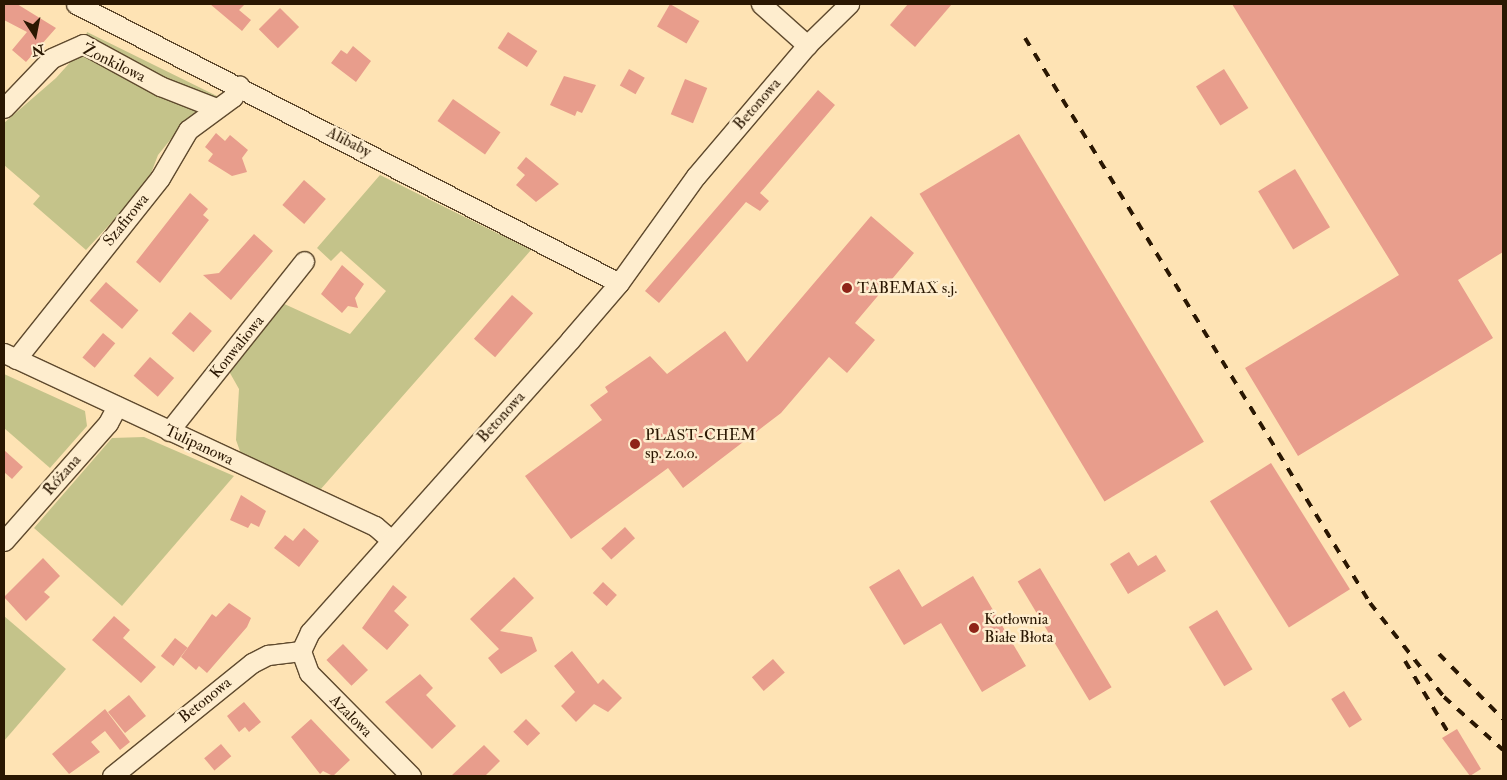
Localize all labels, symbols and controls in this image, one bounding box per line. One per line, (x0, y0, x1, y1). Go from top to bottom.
north arrow (10, 10, 60, 60)
street label: Żonkilowa (79, 39, 149, 87)
text: N (30, 41, 46, 60)
street label: Betonowa (729, 74, 785, 134)
street label: Alibaby (323, 123, 375, 161)
street label: Szafirowa (99, 190, 153, 250)
place label: TABEMAX s.j. (857, 278, 957, 298)
marker: TABEMAX s.j. (841, 282, 853, 294)
street label: Konwaliowa (206, 312, 268, 382)
street label: Betonowa (473, 387, 529, 447)
street label: Tulipanowa (162, 421, 236, 469)
place label: PLAST-CHEM sp. z.o.o. (645, 425, 756, 463)
marker: PLAST-CHEM sp. z.o.o. (629, 438, 641, 450)
street label: Różana (39, 451, 85, 499)
place label: Kotłownia Białe Błota (984, 609, 1053, 647)
marker: Kotłownia Białe Błota (968, 622, 980, 634)
street label: Betonowa (175, 673, 235, 727)
street label: Azalowa (326, 691, 376, 741)

